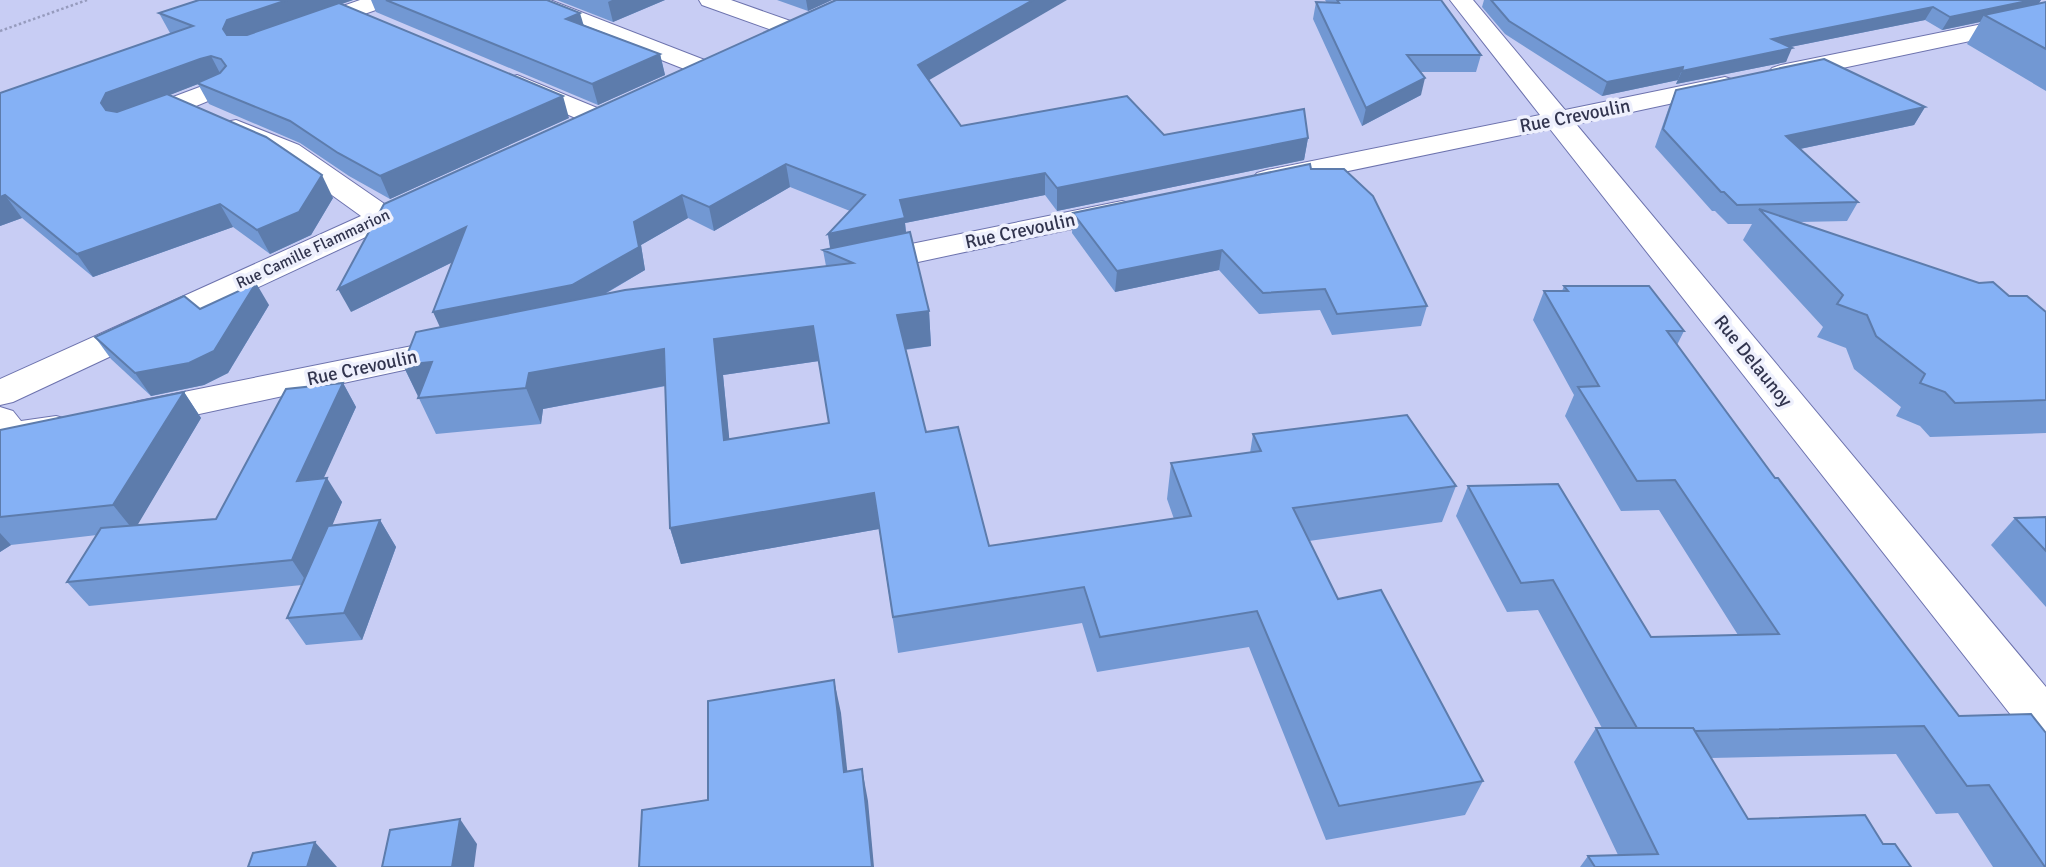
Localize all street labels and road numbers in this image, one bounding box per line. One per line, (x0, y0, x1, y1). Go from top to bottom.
street label: Rue Crevoulin (1518, 94, 1632, 138)
street label: Rue Camille Flammarion (233, 205, 393, 293)
street label: Rue Crevoulin (963, 208, 1077, 254)
street label: Rue Delaunoy (1709, 310, 1797, 412)
street label: Rue Crevoulin (305, 345, 419, 391)

